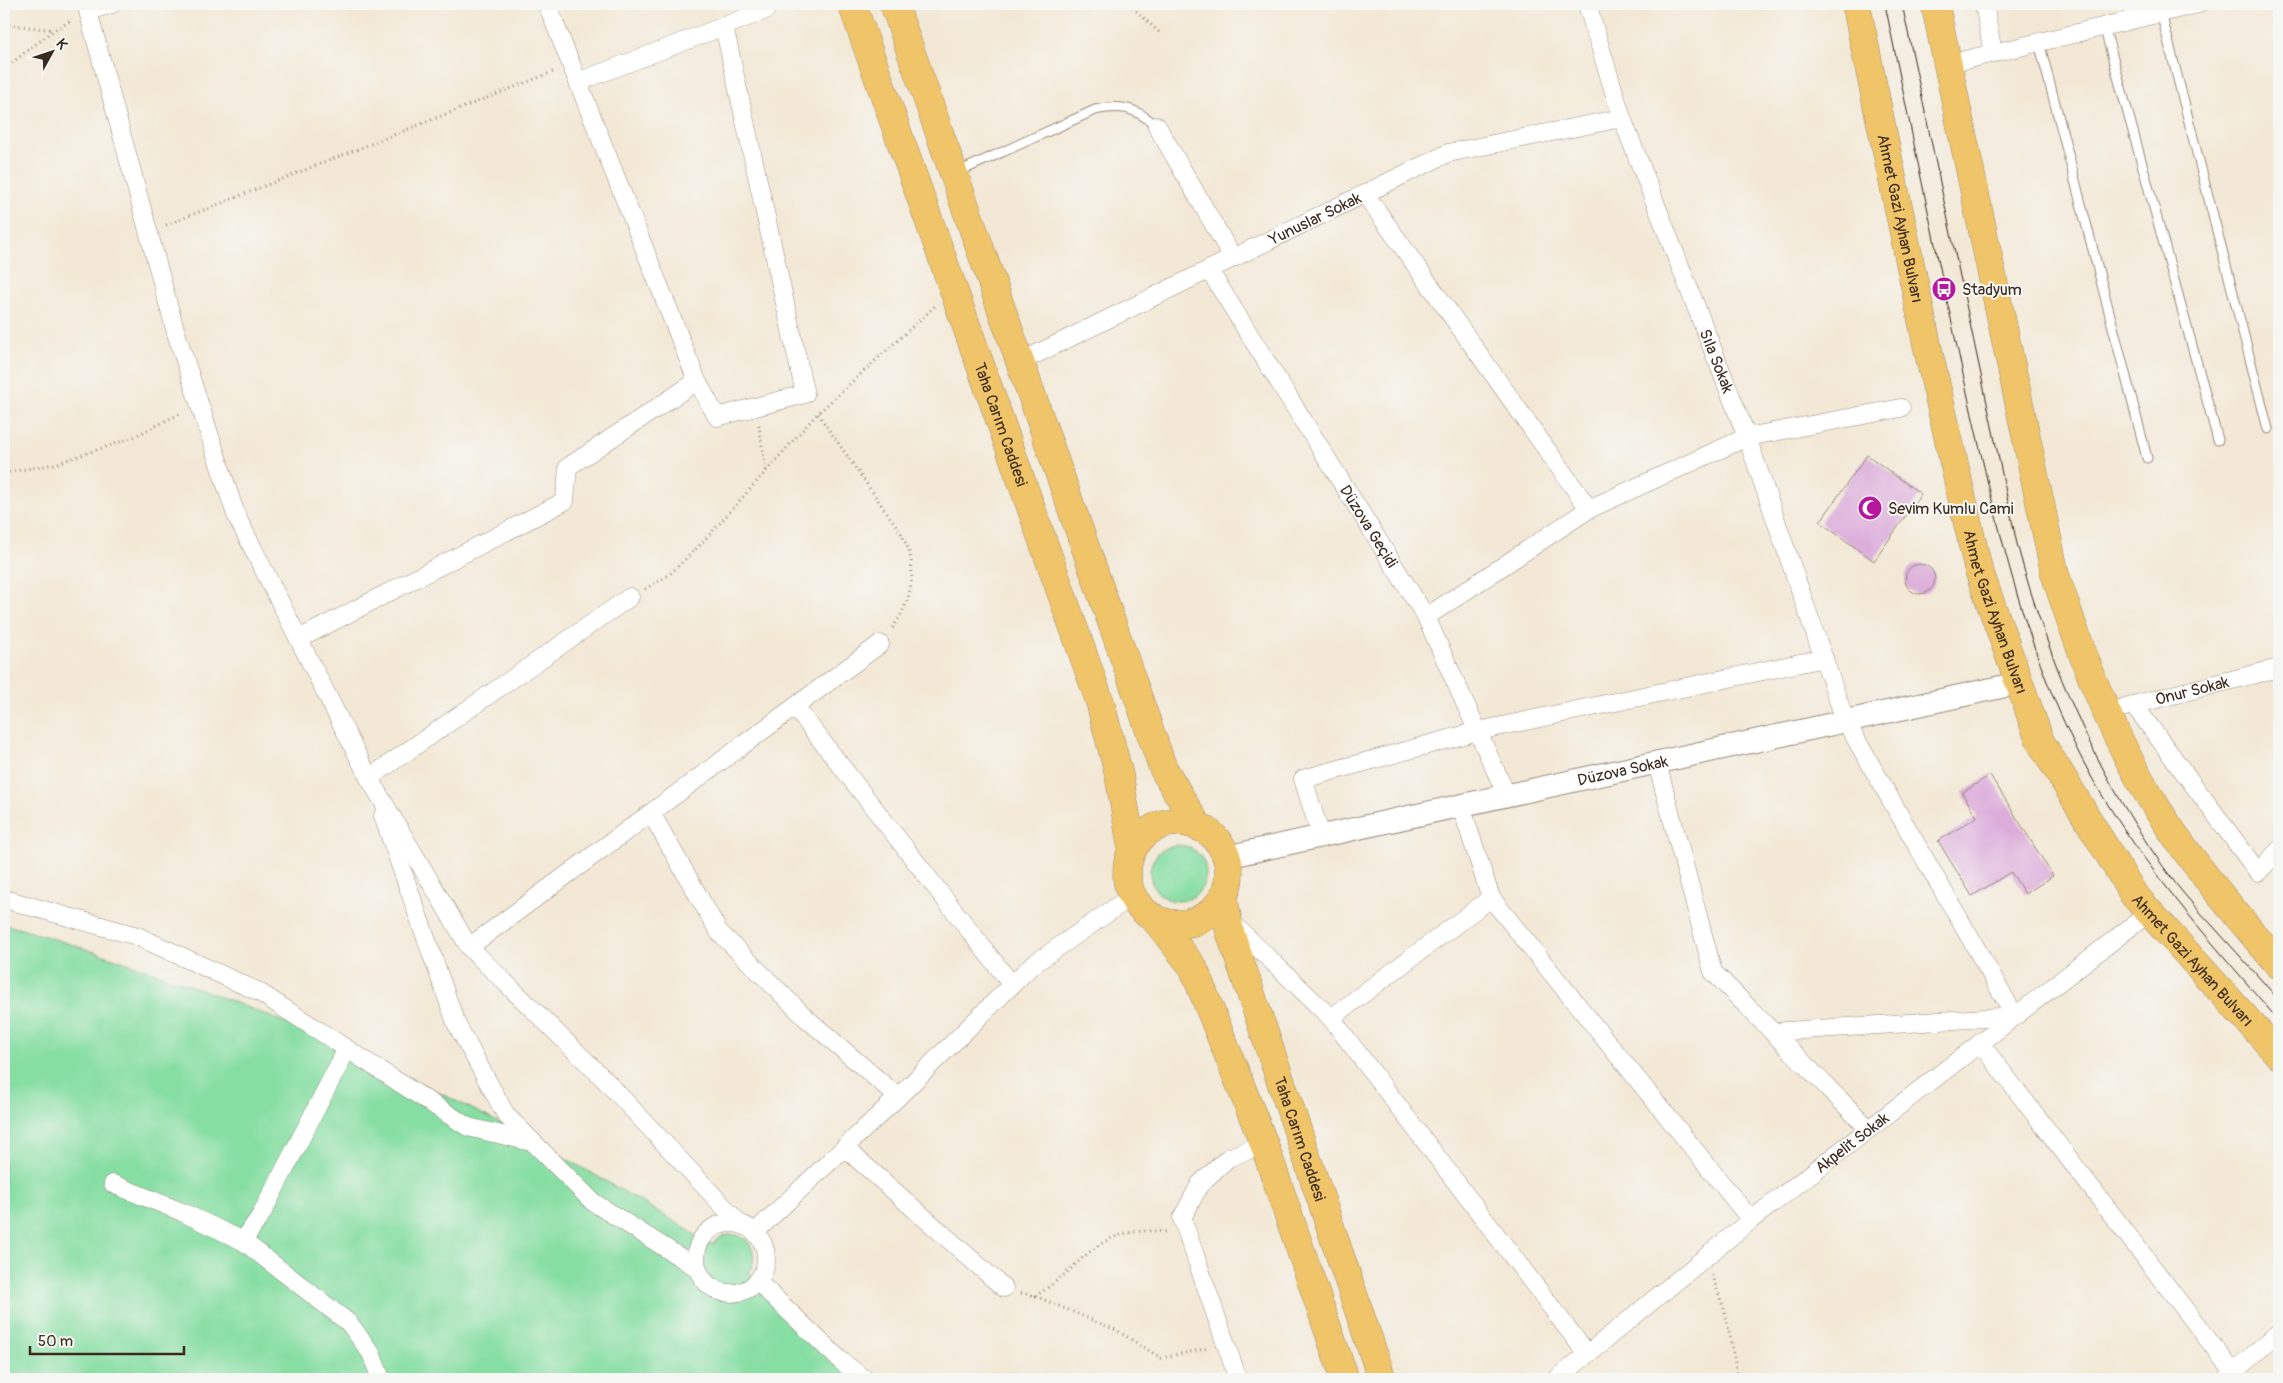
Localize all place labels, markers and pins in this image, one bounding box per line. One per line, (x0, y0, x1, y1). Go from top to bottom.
bus stop icon: Stadyum (1931, 276, 1957, 302)
place label: Stadyum (1962, 280, 2022, 300)
mosque icon: Sevim Kumlu Cami (1857, 495, 1883, 521)
place label: Sevim Kumlu Cami (1888, 499, 2014, 519)

